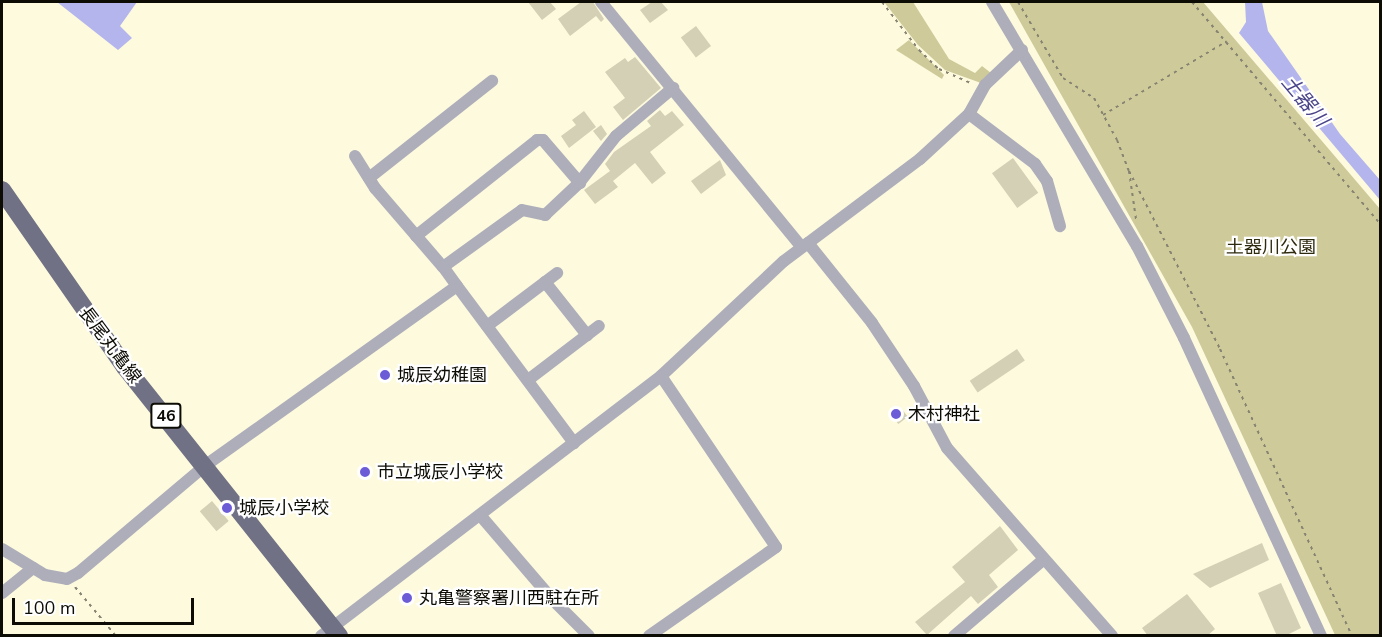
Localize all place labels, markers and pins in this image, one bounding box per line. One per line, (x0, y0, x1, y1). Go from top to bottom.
place label: 城辰幼稚園 (397, 364, 487, 386)
marker: 城辰幼稚園 (378, 368, 392, 382)
place label: 木村神社 (908, 403, 980, 425)
marker: 木村神社 (889, 407, 903, 421)
place label: 市立城辰小学校 (377, 461, 503, 483)
marker: 市立城辰小学校 (358, 465, 372, 479)
place label: 城辰小学校 (239, 497, 329, 519)
marker: 城辰小学校 (220, 501, 234, 515)
place label: 丸亀警察署川西駐在所 (419, 587, 599, 609)
marker: 丸亀警察署川西駐在所 (400, 591, 414, 605)

